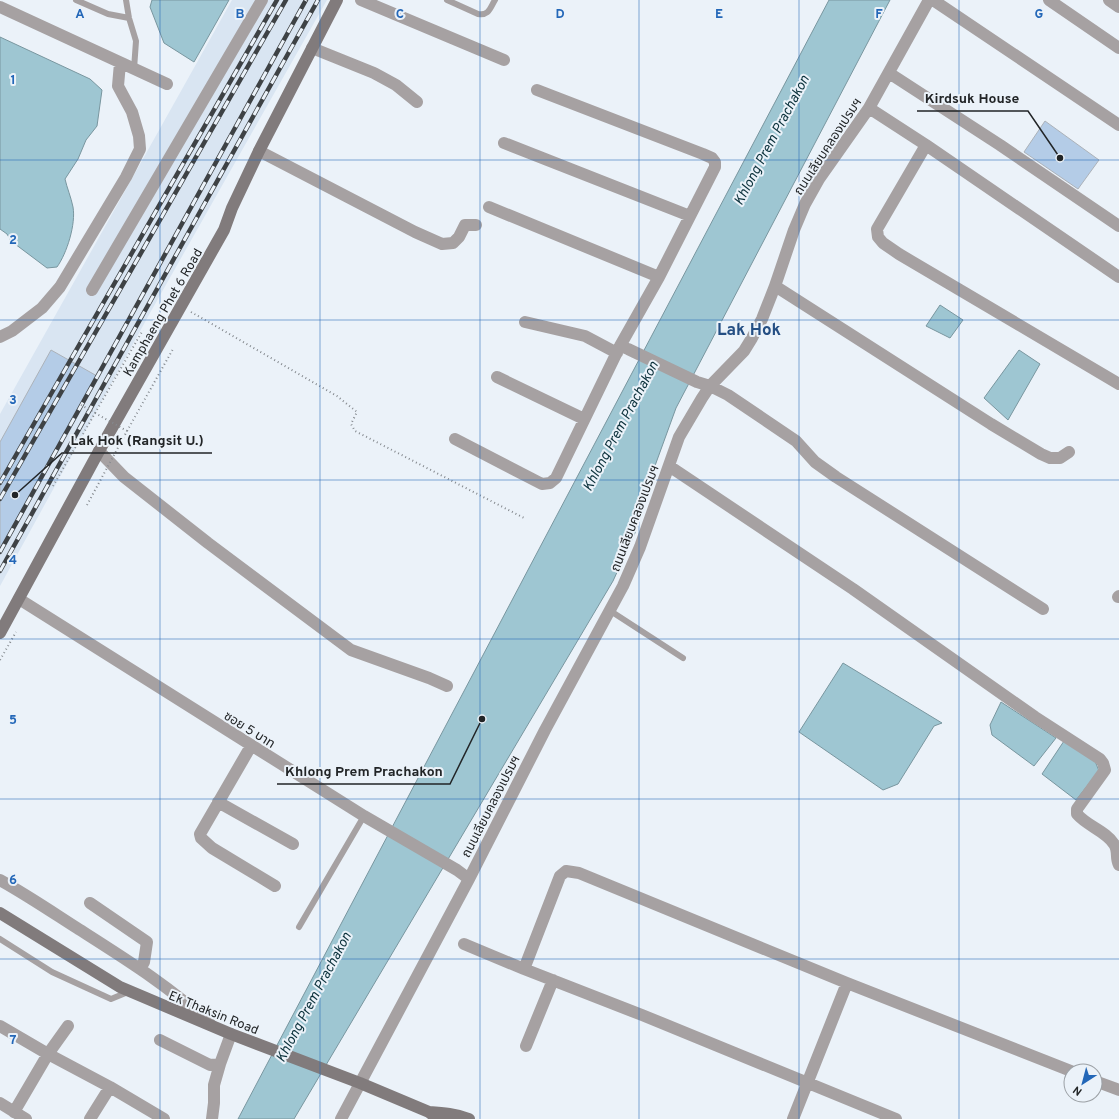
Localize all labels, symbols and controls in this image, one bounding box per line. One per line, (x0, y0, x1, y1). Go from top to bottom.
text: A (75, 7, 85, 23)
text: B (236, 7, 245, 23)
text: C (396, 7, 404, 23)
text: D (555, 7, 565, 23)
text: E (715, 7, 723, 23)
text: F (875, 7, 883, 23)
text: G (1035, 7, 1044, 23)
water label: Khlong Prem Prachakon (731, 72, 814, 209)
text: 1 (10, 73, 16, 89)
callout: Kirdsuk House (917, 85, 1028, 111)
text: Kirdsuk House (925, 91, 1020, 108)
street label: ถนนเลียบคลองเปรมฯ (791, 95, 866, 199)
text: 2 (9, 233, 17, 249)
street label: Kamphaeng Phet 6 Road (121, 246, 207, 380)
district label: Lak Hok (717, 320, 782, 342)
water label: Khlong Prem Prachakon (580, 358, 663, 495)
text: 3 (9, 393, 17, 409)
callout: Lak Hok (Rangsit U.) (62, 427, 212, 453)
text: Lak Hok (Rangsit U.) (70, 433, 204, 450)
street label: ถนนเลียบคลองเปรมฯ (608, 463, 664, 574)
text: 4 (9, 553, 17, 569)
street label: ซอย 5 บาท (220, 709, 278, 753)
text: 5 (9, 713, 17, 729)
street label: ถนนเลียบคลองเปรมฯ (459, 753, 525, 861)
callout: Khlong Prem Prachakon (277, 758, 450, 784)
text: Khlong Prem Prachakon (285, 764, 443, 781)
text: 6 (9, 873, 17, 889)
water label: Khlong Prem Prachakon (273, 929, 356, 1066)
street label: Ek Thaksin Road (166, 989, 261, 1039)
text: 7 (10, 1033, 17, 1049)
north arrow (1063, 1063, 1103, 1103)
text: N (1070, 1082, 1085, 1098)

